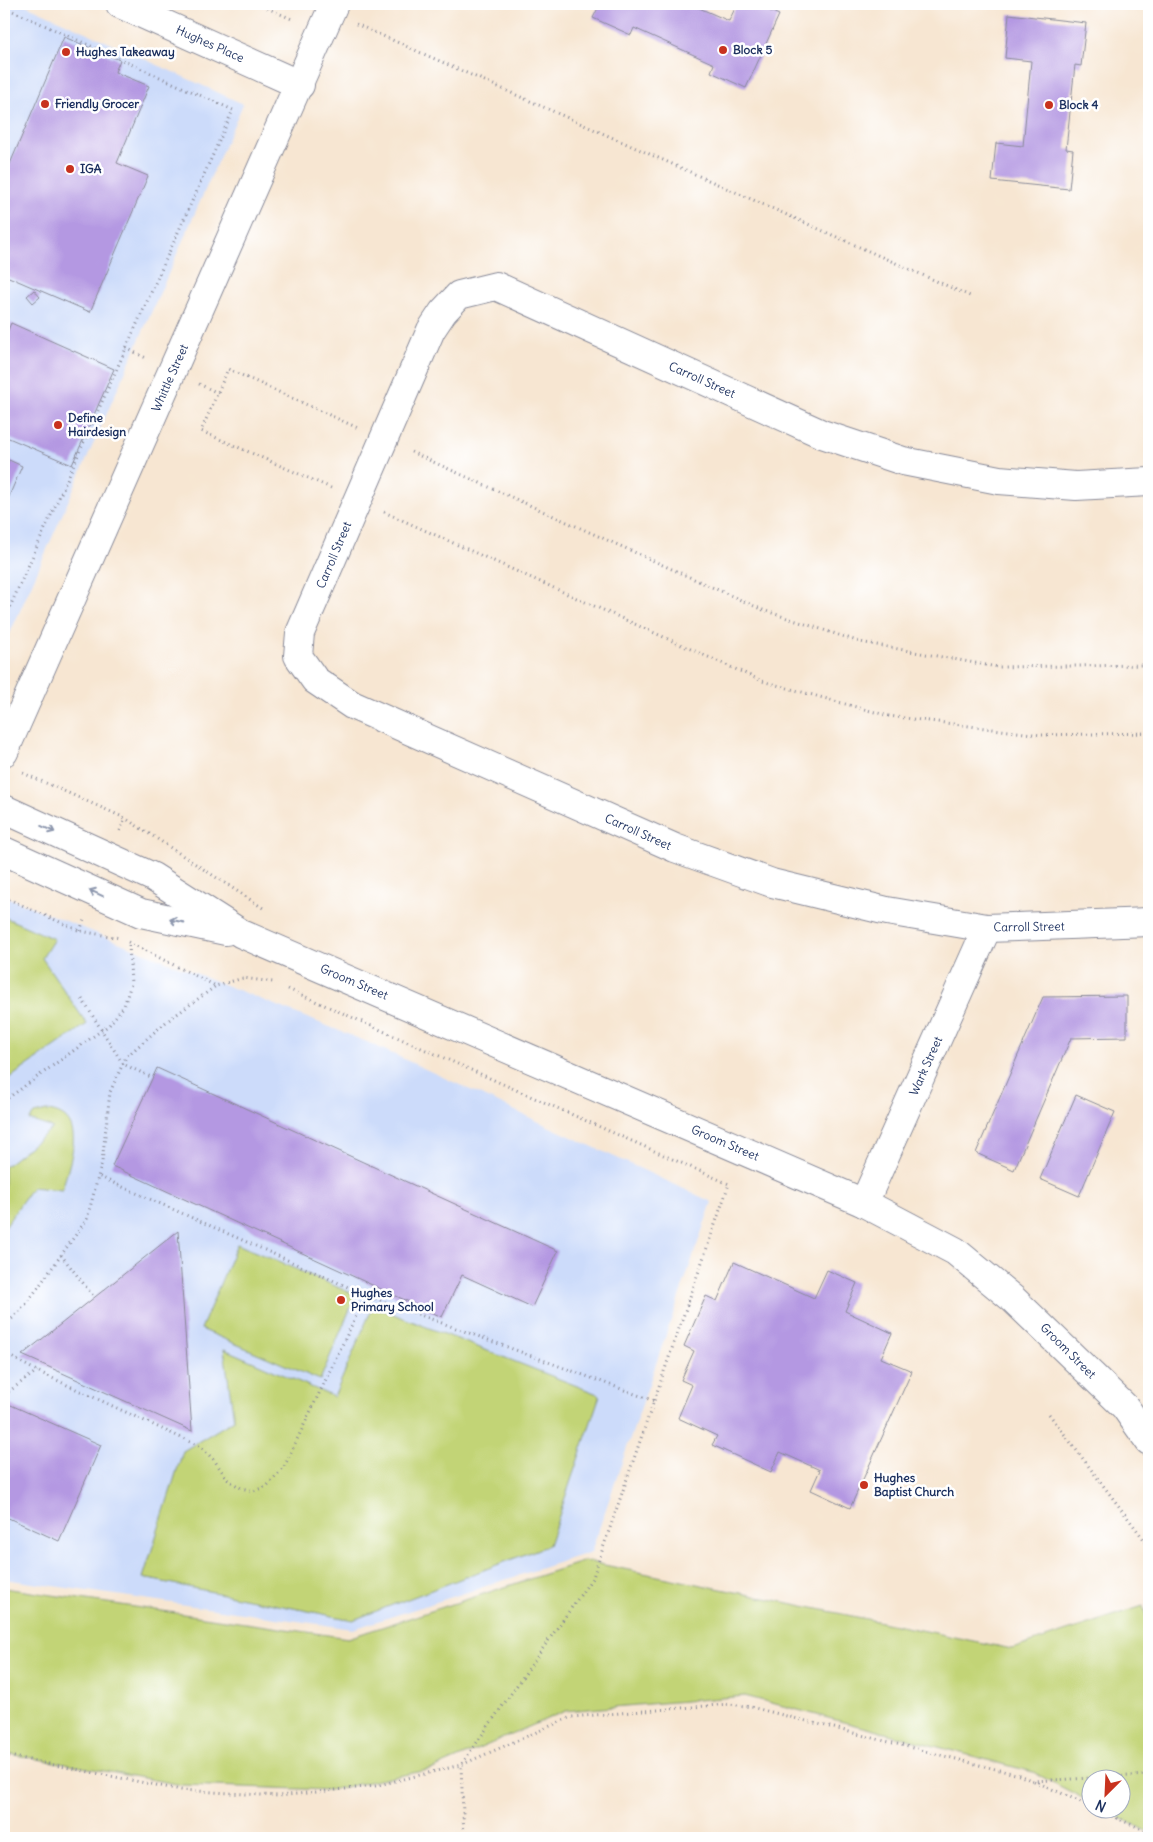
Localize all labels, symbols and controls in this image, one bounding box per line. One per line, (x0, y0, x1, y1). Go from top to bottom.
street label: Hughes Place (174, 22, 247, 65)
place label: Block 5 (733, 42, 772, 57)
place label: Hughes Takeaway (76, 44, 175, 60)
marker: Block 5 (717, 44, 729, 56)
marker: Hughes Takeaway (60, 46, 72, 58)
place label: Friendly Grocer (55, 96, 139, 112)
place label: Block 4 (1059, 97, 1098, 112)
marker: Friendly Grocer (39, 98, 51, 110)
marker: Block 4 (1043, 99, 1055, 111)
place label: IGA (80, 161, 102, 176)
marker: IGA (64, 163, 76, 175)
street label: Whittle Street (148, 342, 191, 414)
street label: Carroll Street (667, 358, 738, 401)
place label: Define Hairdesign (68, 410, 126, 440)
marker: Define Hairdesign (52, 419, 64, 431)
street label: Carroll Street (313, 519, 354, 591)
street label: Carroll Street (603, 810, 674, 853)
one-way arrow (40, 825, 55, 835)
one-way arrow (89, 887, 104, 897)
one-way arrow (170, 915, 186, 925)
street label: Carroll Street (993, 918, 1065, 935)
street label: Groom Street (318, 960, 390, 1003)
street label: Wark Street (906, 1034, 945, 1098)
street label: Groom Street (689, 1121, 761, 1164)
place label: Hughes Primary School (351, 1285, 434, 1315)
marker: Hughes Primary School (335, 1294, 347, 1306)
street label: Groom Street (1037, 1320, 1099, 1382)
place label: Hughes Baptist Church (874, 1470, 954, 1500)
marker: Hughes Baptist Church (858, 1479, 870, 1491)
north arrow (1080, 1770, 1130, 1820)
text: N (1093, 1796, 1109, 1816)

